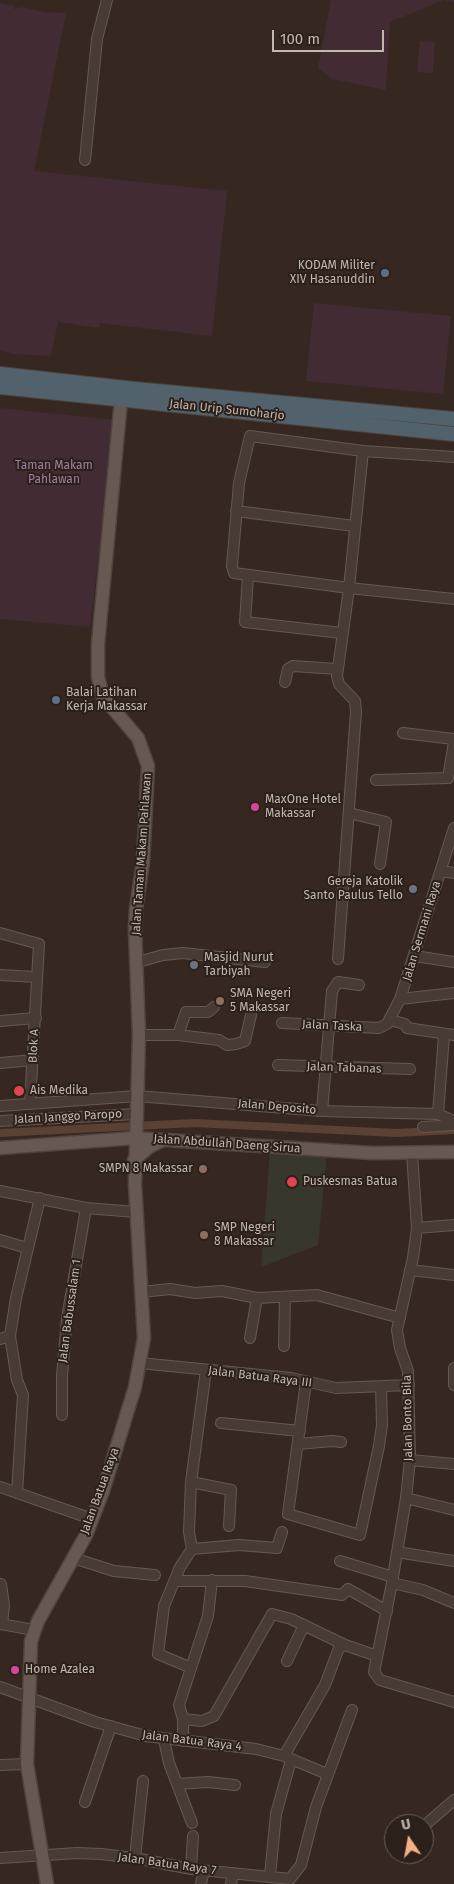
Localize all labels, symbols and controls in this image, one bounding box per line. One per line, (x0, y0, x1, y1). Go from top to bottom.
scale bar (274, 20, 386, 52)
text: 100 m (280, 30, 320, 48)
place label: KODAM Militer XIV Hasanuddin (290, 259, 375, 287)
marker: KODAM Militer XIV Hasanuddin (379, 267, 391, 279)
street label: Jalan Urip Sumoharjo (169, 397, 285, 423)
park label: Taman Makam Pahlawan (15, 459, 93, 487)
place label: Balai Latihan Kerja Makassar (66, 686, 147, 714)
marker: Balai Latihan Kerja Makassar (50, 694, 62, 706)
street label: Jalan Taman Makam Pahlawan (129, 772, 155, 936)
place label: MaxOne Hotel Makassar (265, 793, 341, 821)
marker: MaxOne Hotel Makassar (249, 801, 261, 813)
place label: Gereja Katolik Santo Paulus Tello (303, 875, 403, 903)
street label: Jalan Sermani Raya (400, 879, 444, 983)
marker: Gereja Katolik Santo Paulus Tello (407, 883, 419, 895)
place label: Masjid Nurut Tarbiyah (204, 951, 274, 979)
marker: Masjid Nurut Tarbiyah (188, 959, 200, 971)
place label: SMA Negeri 5 Makassar (230, 987, 291, 1015)
marker: SMA Negeri 5 Makassar (214, 995, 226, 1007)
street label: Jalan Taska (301, 1017, 363, 1035)
street label: Blok A (26, 1029, 42, 1063)
street label: Jalan Tabanas (306, 1059, 382, 1077)
marker: Ais Medika (12, 1084, 26, 1098)
place label: Ais Medika (30, 1084, 88, 1098)
street label: Jalan Deposito (237, 1096, 317, 1118)
street label: Jalan Janggo Paropo (14, 1107, 122, 1127)
street label: Jalan Abdullah Daeng Sirua (153, 1132, 301, 1156)
place label: SMPN 8 Makassar (99, 1162, 193, 1176)
marker: SMPN 8 Makassar (197, 1163, 209, 1175)
marker: Puskesmas Batua (285, 1175, 299, 1189)
place label: Puskesmas Batua (303, 1175, 398, 1189)
place label: SMP Negeri 8 Makassar (214, 1221, 275, 1249)
marker: SMP Negeri 8 Makassar (198, 1229, 210, 1241)
street label: Jalan Babussalam 1 (56, 1258, 84, 1364)
street label: Jalan Batua Raya III (207, 1363, 313, 1391)
street label: Jalan Bonto Bila (400, 1375, 416, 1461)
street label: Jalan Batua Raya (78, 1446, 122, 1536)
place label: Home Azalea (25, 1663, 95, 1677)
marker: Home Azalea (9, 1664, 21, 1676)
street label: Jalan Batua Raya 4 (141, 1728, 243, 1754)
north arrow (384, 1814, 434, 1864)
text: U (400, 1816, 412, 1834)
street label: Jalan Batua Raya 7 (117, 1850, 217, 1878)

